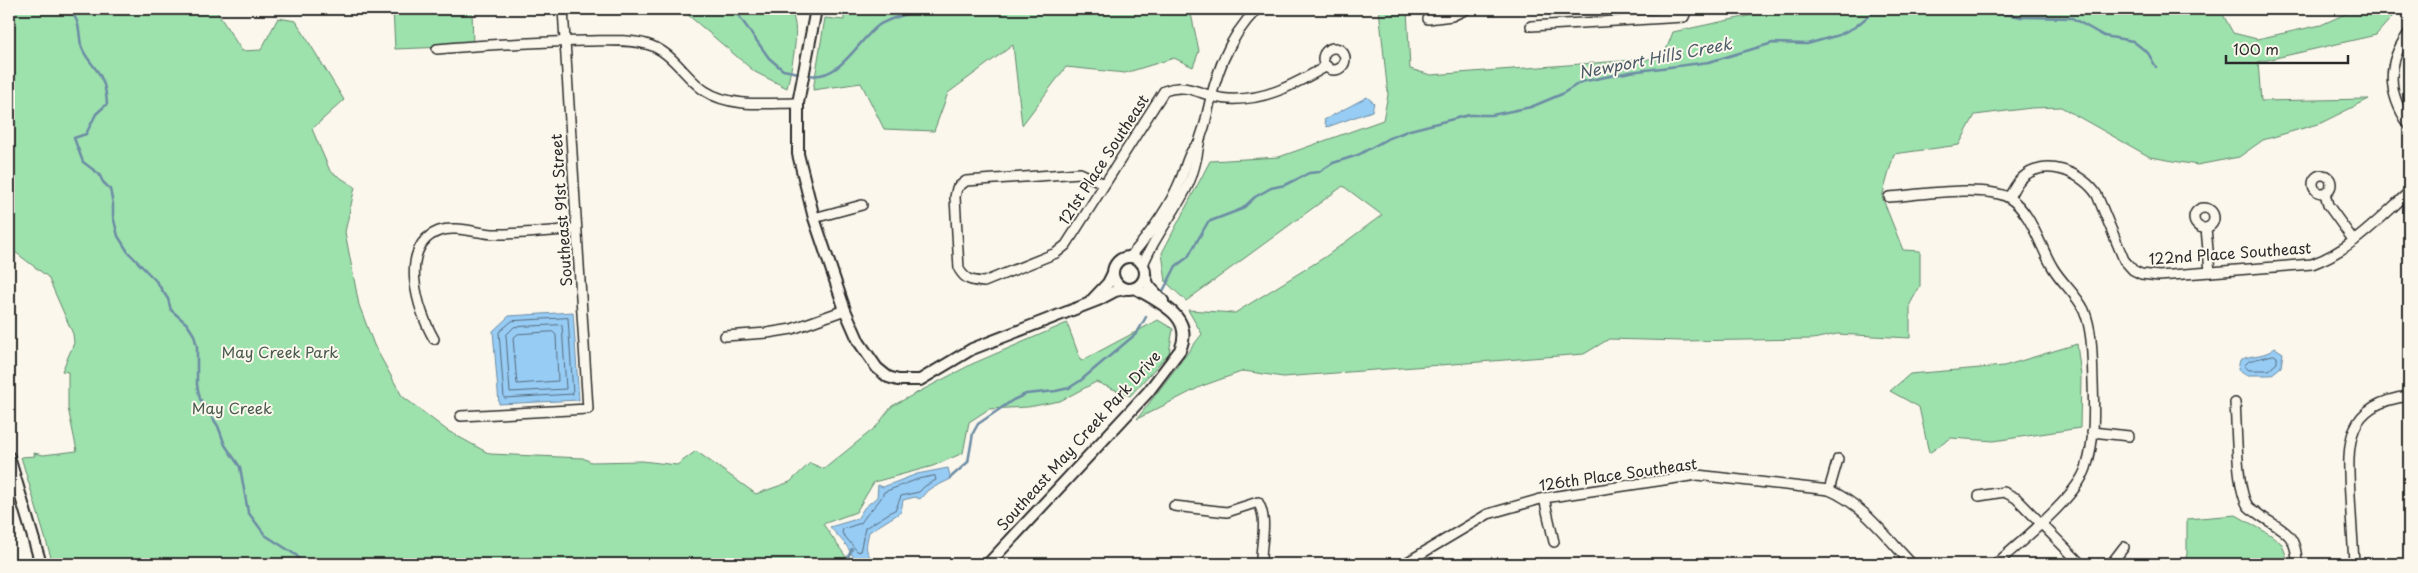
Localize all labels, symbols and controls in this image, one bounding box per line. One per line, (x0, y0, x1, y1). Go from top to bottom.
water label: Newport Hills Creek (1576, 30, 1735, 84)
scale bar (2226, 32, 2348, 64)
text: 100 m (2233, 37, 2279, 60)
street label: 121st Place Southeast (1052, 89, 1154, 229)
street label: Southeast 91st Street (544, 133, 577, 287)
street label: 122nd Place Southeast (2148, 235, 2312, 270)
park label: May Creek Park (221, 340, 339, 363)
street label: Southeast May Creek Park Drive (991, 345, 1165, 535)
park label: May Creek (192, 396, 272, 419)
street label: 126th Place Southeast (1537, 451, 1698, 496)

